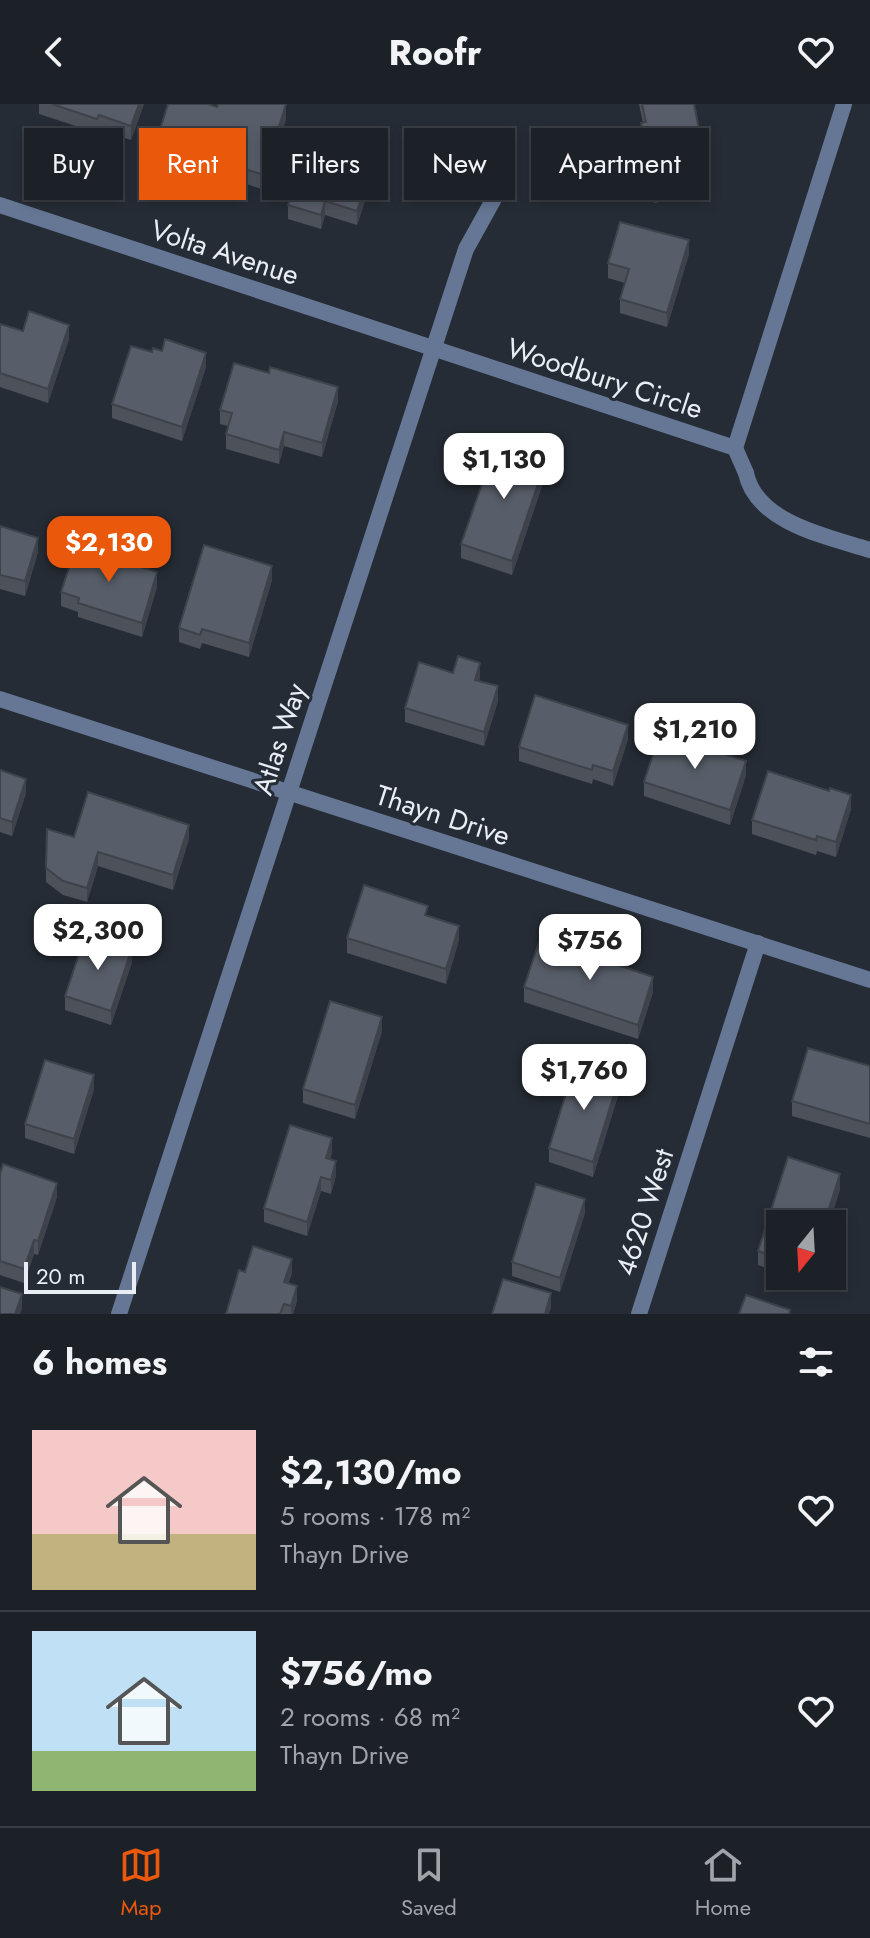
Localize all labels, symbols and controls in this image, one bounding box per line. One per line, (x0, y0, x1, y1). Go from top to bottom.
text: Roofr (389, 26, 481, 78)
icon: back (32, 30, 76, 74)
icon: heart (794, 30, 838, 74)
chip: Buy (24, 128, 123, 200)
chip: Rent (139, 128, 246, 200)
chip: Filters (262, 128, 388, 200)
chip: New (404, 128, 515, 200)
chip: Apartment (531, 128, 709, 200)
street label: Volta Avenue (145, 209, 304, 296)
street label: Woodbury Circle (502, 328, 708, 429)
pin: $1,130 (439, 433, 569, 501)
text: $1,130 (462, 440, 546, 478)
pin: $2,130 (44, 516, 174, 584)
text: $2,130 (65, 523, 153, 561)
street label: Atlas Way (242, 677, 317, 800)
pin: $1,210 (630, 703, 760, 771)
text: $1,210 (652, 710, 738, 748)
street label: Thayn Drive (371, 775, 515, 856)
pin: $2,300 (33, 904, 163, 972)
text: $2,300 (52, 911, 144, 949)
pin: $756 (543, 914, 637, 982)
text: $756 (557, 921, 623, 959)
pin: $1,760 (519, 1044, 649, 1112)
text: $1,760 (540, 1051, 628, 1089)
street label: 4620 West (605, 1143, 684, 1281)
north arrow (766, 1210, 846, 1290)
map controls (766, 1210, 846, 1290)
scale bar (24, 1258, 136, 1294)
text: 20 m (36, 1260, 85, 1292)
text: 6 homes (32, 1338, 167, 1387)
icon: filters (794, 1340, 838, 1384)
text: $2,130/mo (280, 1448, 462, 1497)
icon: home (96, 1462, 192, 1558)
icon: heart (794, 1488, 838, 1532)
text: 5 rooms · 178 m² (280, 1497, 470, 1535)
text: Thayn Drive (280, 1535, 409, 1573)
text: $756/mo (280, 1649, 433, 1698)
icon: home (96, 1663, 192, 1759)
icon: heart (794, 1689, 838, 1733)
text: 2 rooms · 68 m² (280, 1698, 460, 1736)
text: Thayn Drive (280, 1736, 409, 1774)
tab: Map (119, 1843, 163, 1923)
tab: Saved (401, 1843, 457, 1923)
tab: Home (695, 1843, 751, 1923)

